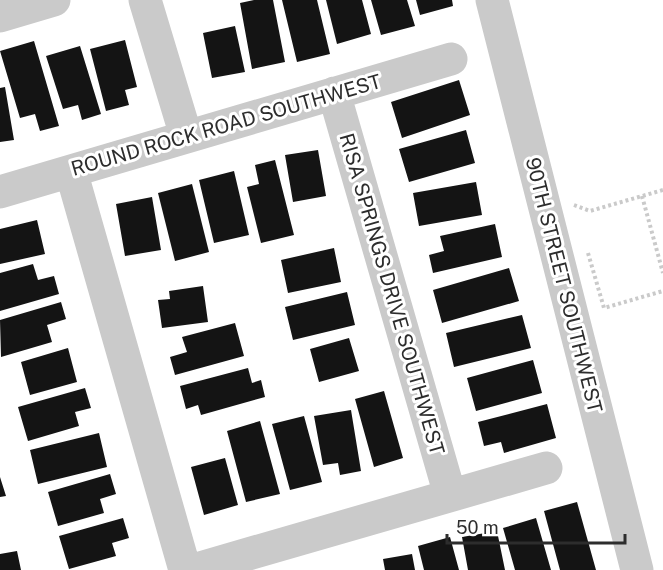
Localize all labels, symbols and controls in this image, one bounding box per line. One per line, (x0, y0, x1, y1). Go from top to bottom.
street label: ROUND ROCK ROAD SOUTHWEST (68, 69, 384, 181)
street label: RISA SPRINGS DRIVE SOUTHWEST (335, 130, 450, 458)
street label: 90TH STREET SOUTHWEST (521, 155, 607, 415)
scale bar (447, 507, 626, 545)
text: 50 m (456, 517, 499, 538)

